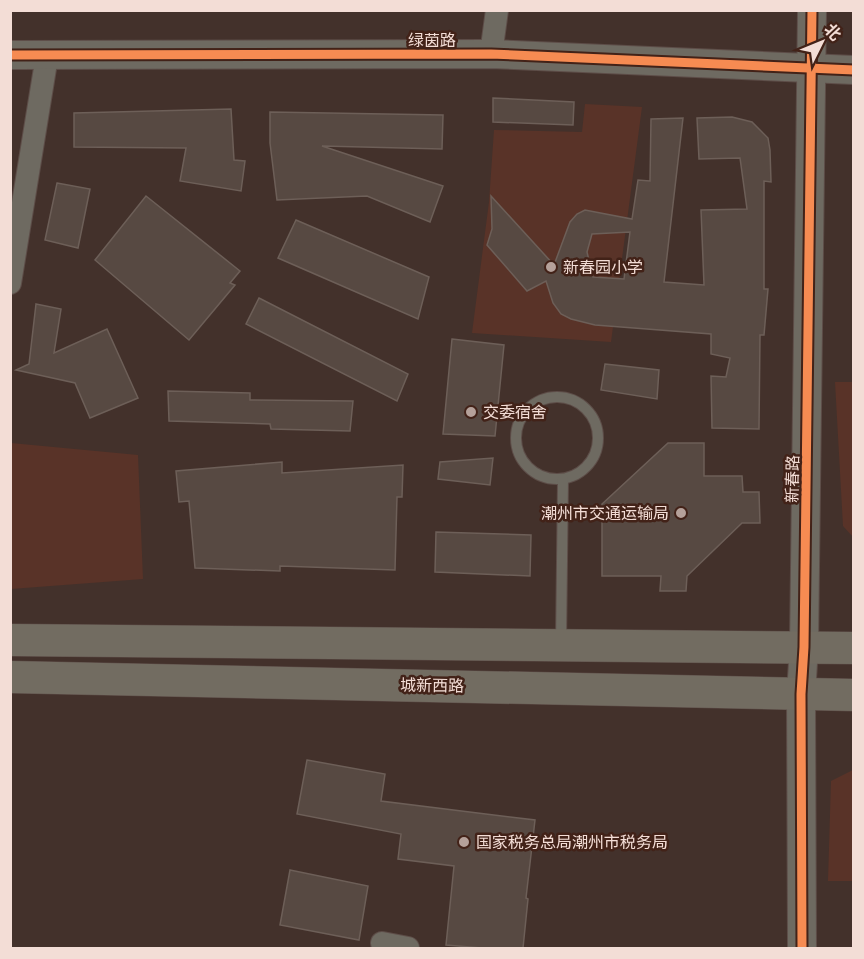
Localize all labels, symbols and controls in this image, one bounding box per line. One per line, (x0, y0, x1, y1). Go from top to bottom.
north arrow (792, 12, 852, 72)
text: 北 (821, 19, 846, 44)
street label: 绿茵路 (408, 30, 456, 49)
place label: 新春园小学 (563, 257, 643, 276)
marker: 新春园小学 (544, 260, 558, 274)
place label: 交委宿舍 (483, 402, 547, 421)
marker: 交委宿舍 (464, 405, 478, 419)
street label: 新春路 (782, 455, 801, 503)
place label: 潮州市交通运输局 (541, 503, 669, 522)
marker: 潮州市交通运输局 (674, 506, 688, 520)
street label: 城新西路 (400, 674, 464, 695)
place label: 国家税务总局潮州市税务局 (476, 832, 668, 851)
marker: 国家税务总局潮州市税务局 (457, 835, 471, 849)

